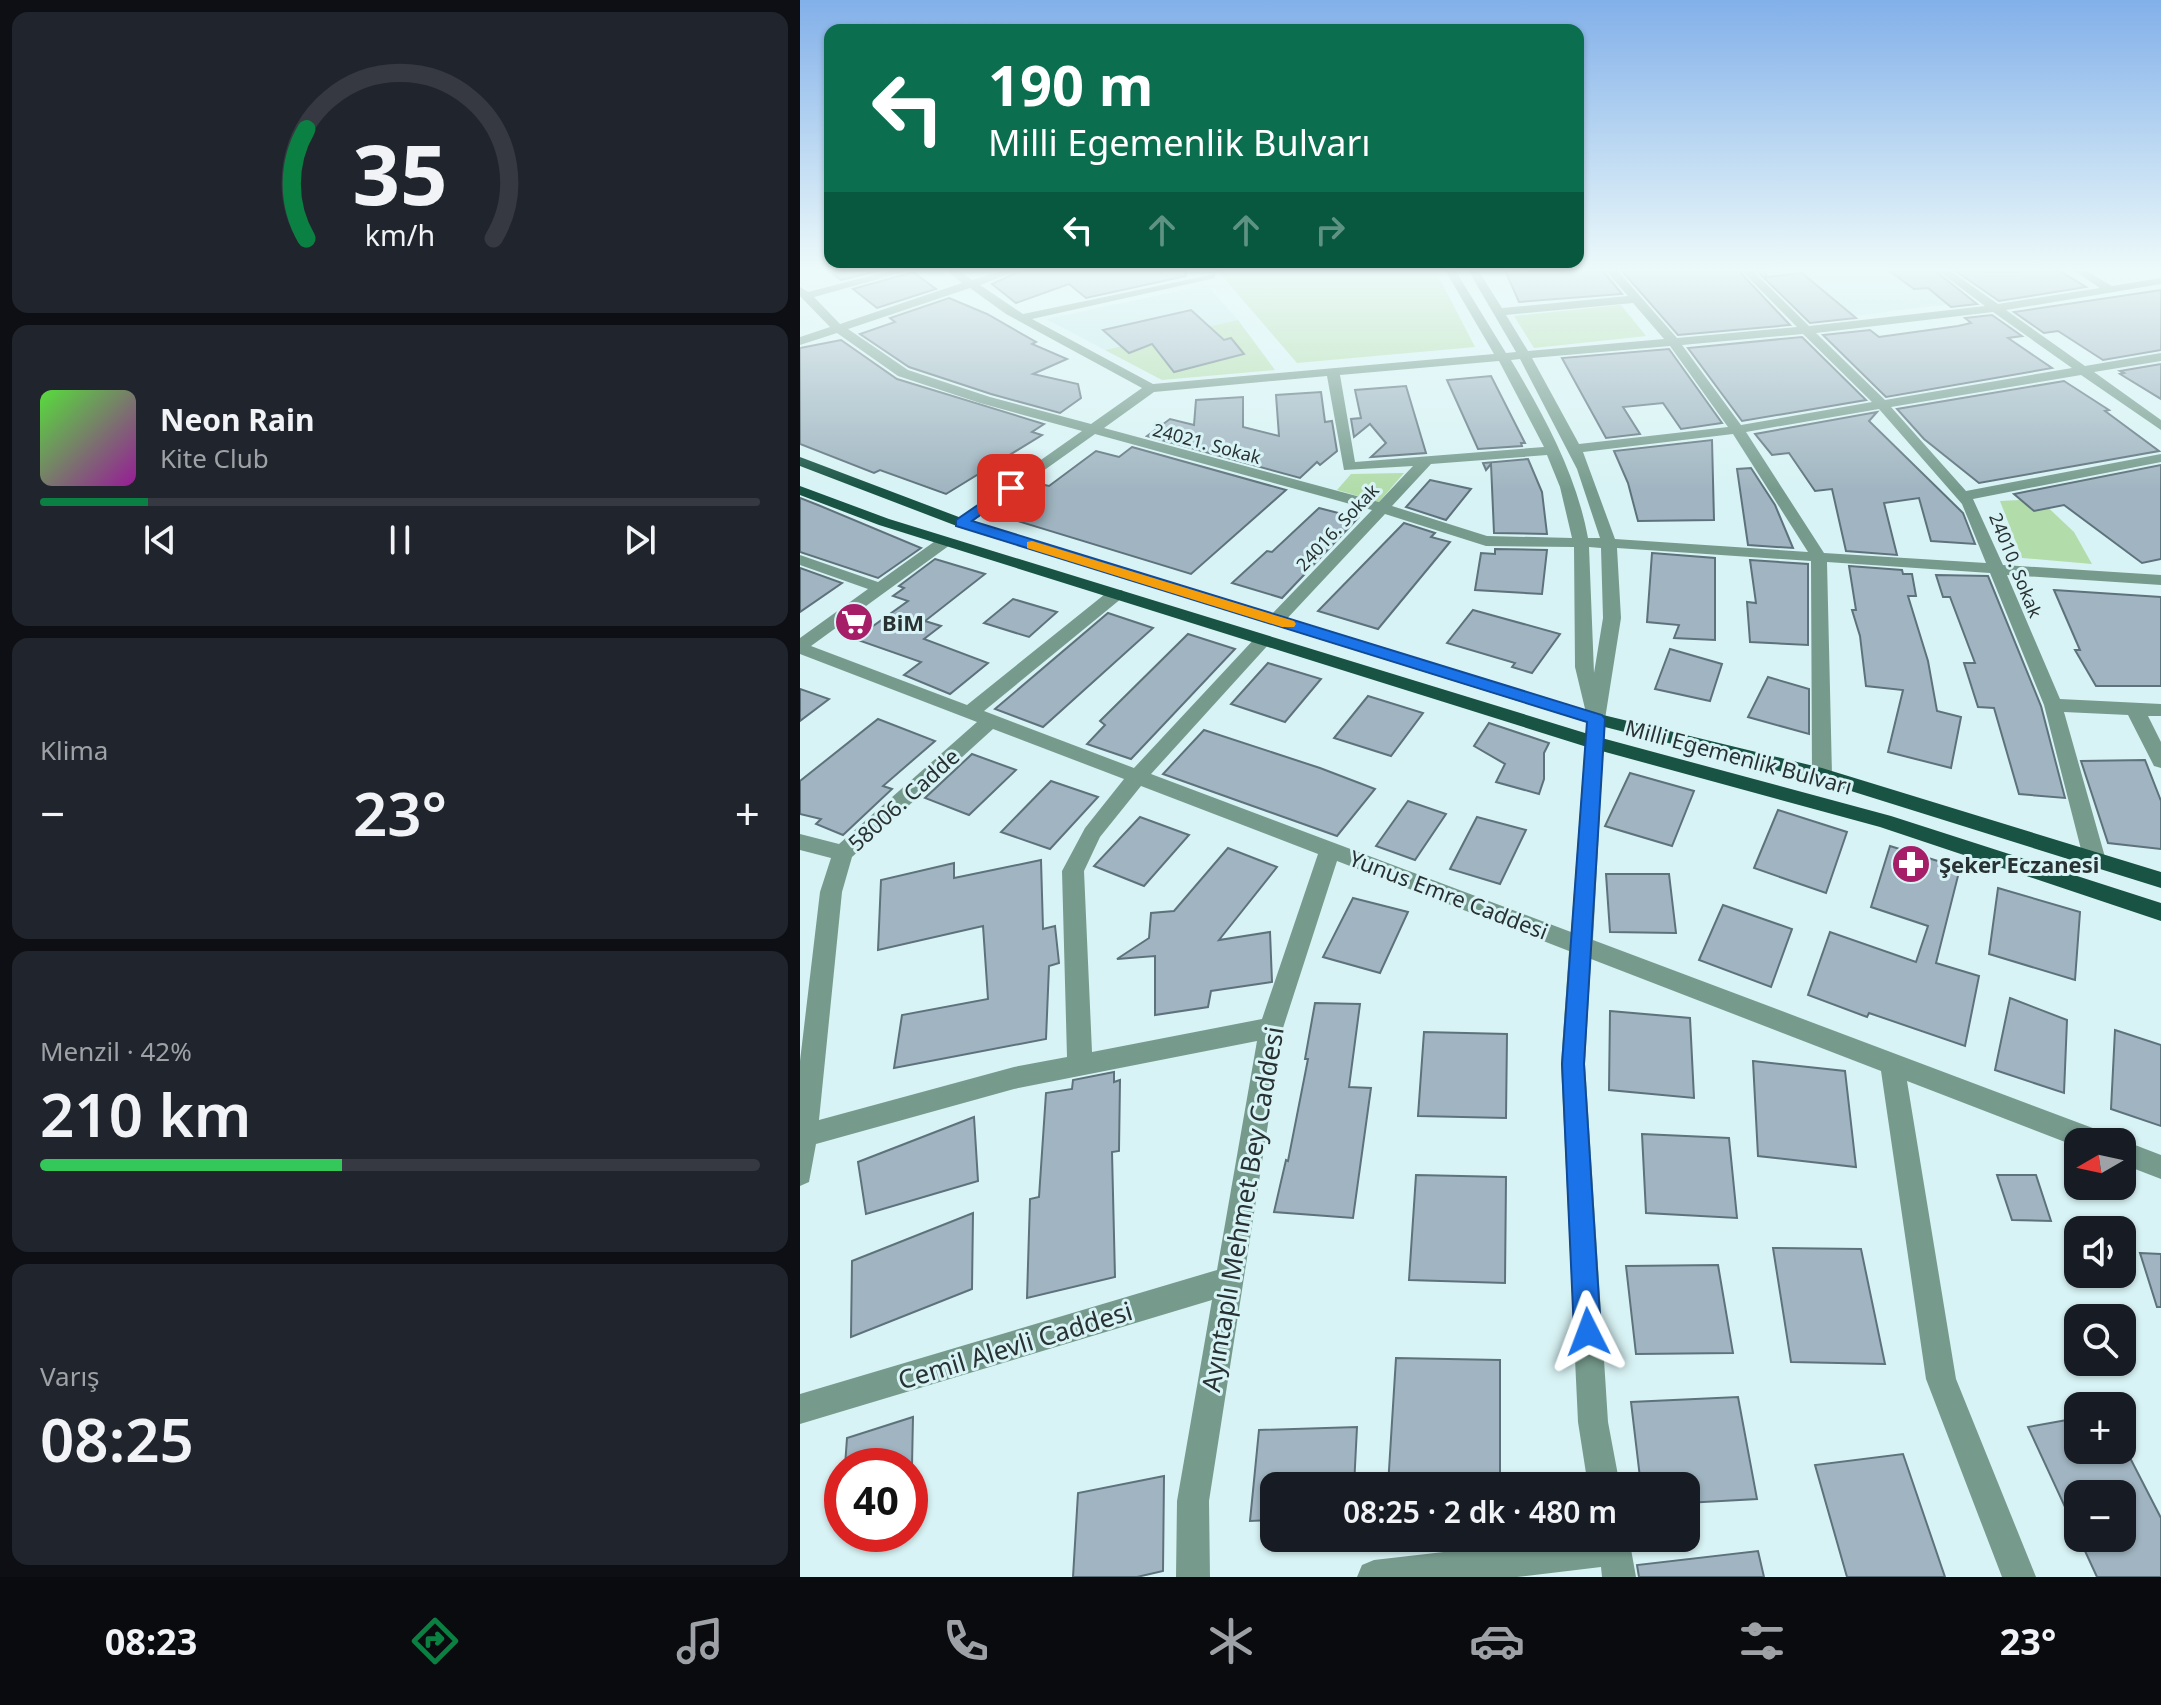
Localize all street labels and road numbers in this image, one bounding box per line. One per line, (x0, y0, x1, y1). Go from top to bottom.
street label: 24021. Sokak (1150, 417, 1264, 469)
street label: 24016. Sokak (1290, 478, 1384, 576)
street label: 24010. Sokak (1984, 509, 2048, 621)
street label: Milli Egemenlik Bulvarı (1622, 711, 1856, 801)
street label: 58006. Cadde (841, 741, 965, 857)
street label: Yunus Emre Caddesi (1345, 842, 1553, 946)
street label: Ayıntaplı Mehmet Bey Caddesi (1192, 1024, 1292, 1394)
street label: Cemil Alevli Caddesi (893, 1292, 1137, 1398)

